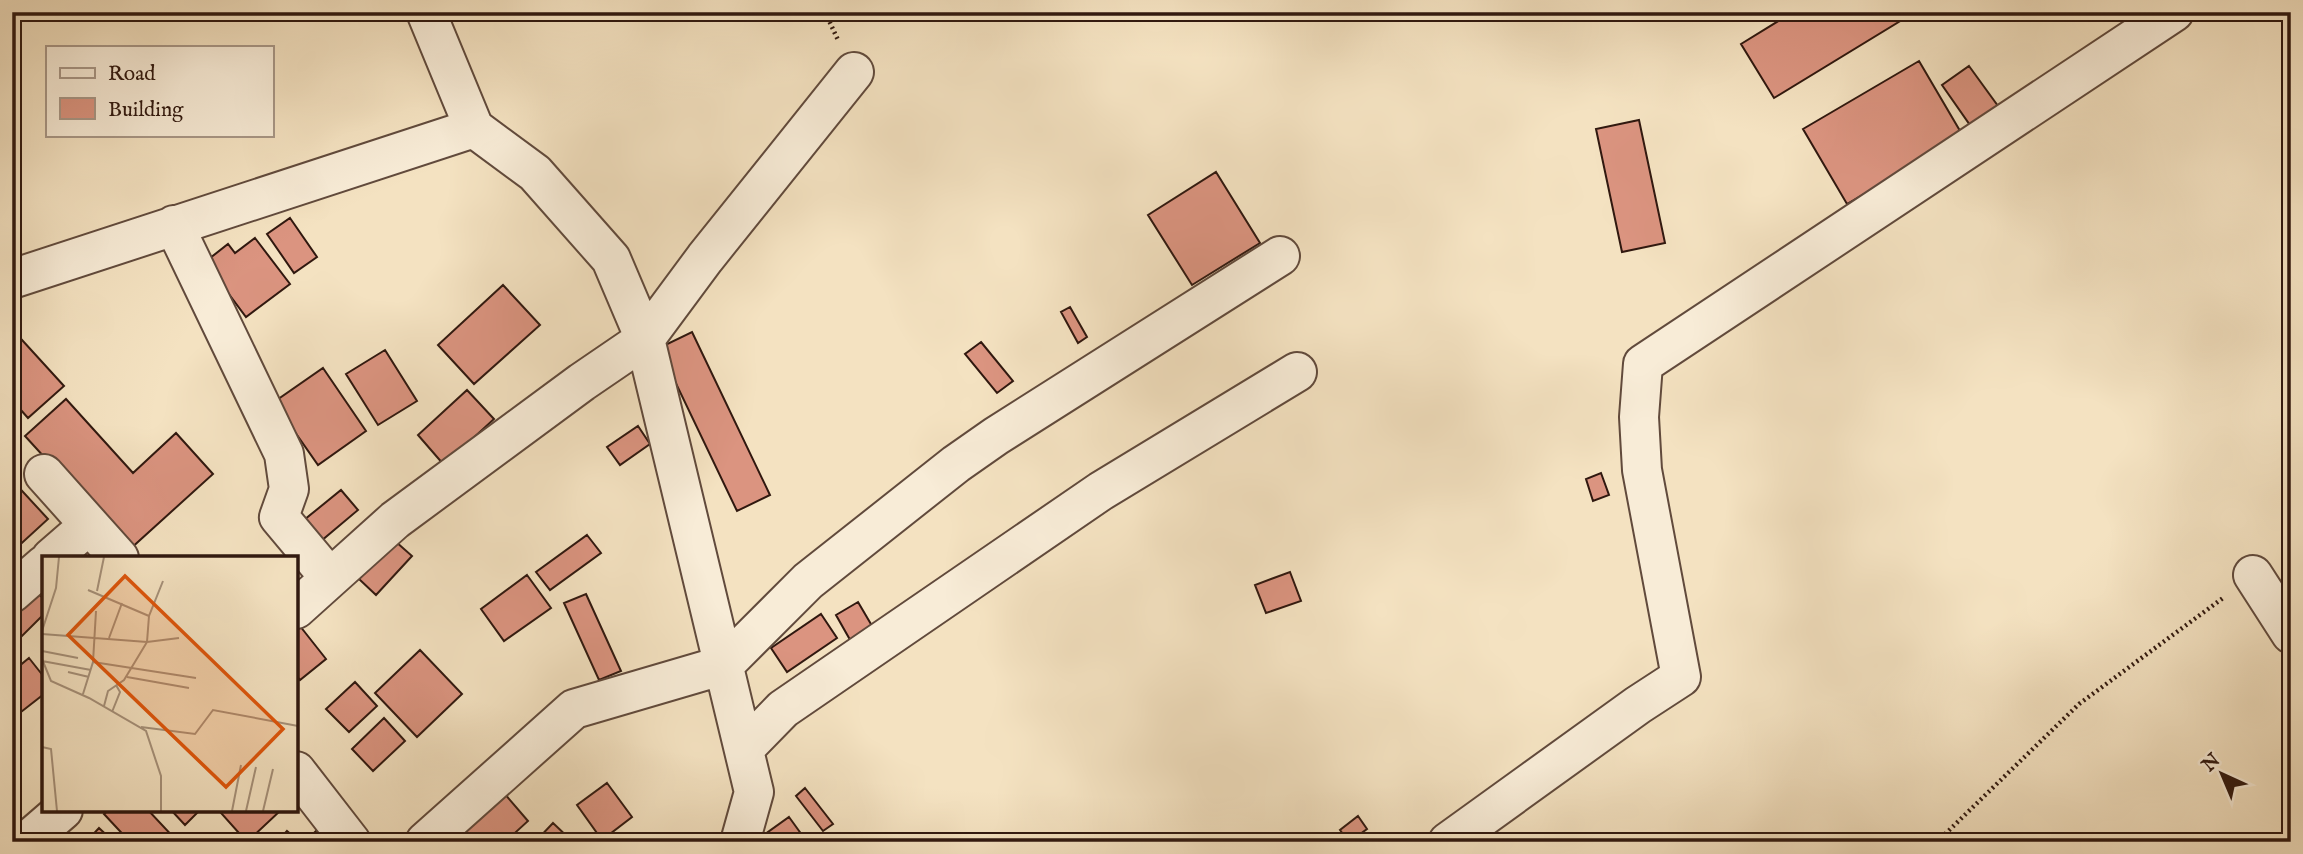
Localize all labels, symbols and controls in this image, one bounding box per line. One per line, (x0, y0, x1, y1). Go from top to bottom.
legend (46, 46, 273, 136)
text: Road (108, 61, 156, 88)
text: Building (108, 97, 184, 124)
inset map (42, 556, 298, 812)
north arrow (2188, 738, 2258, 808)
text: N (2197, 748, 2226, 778)

